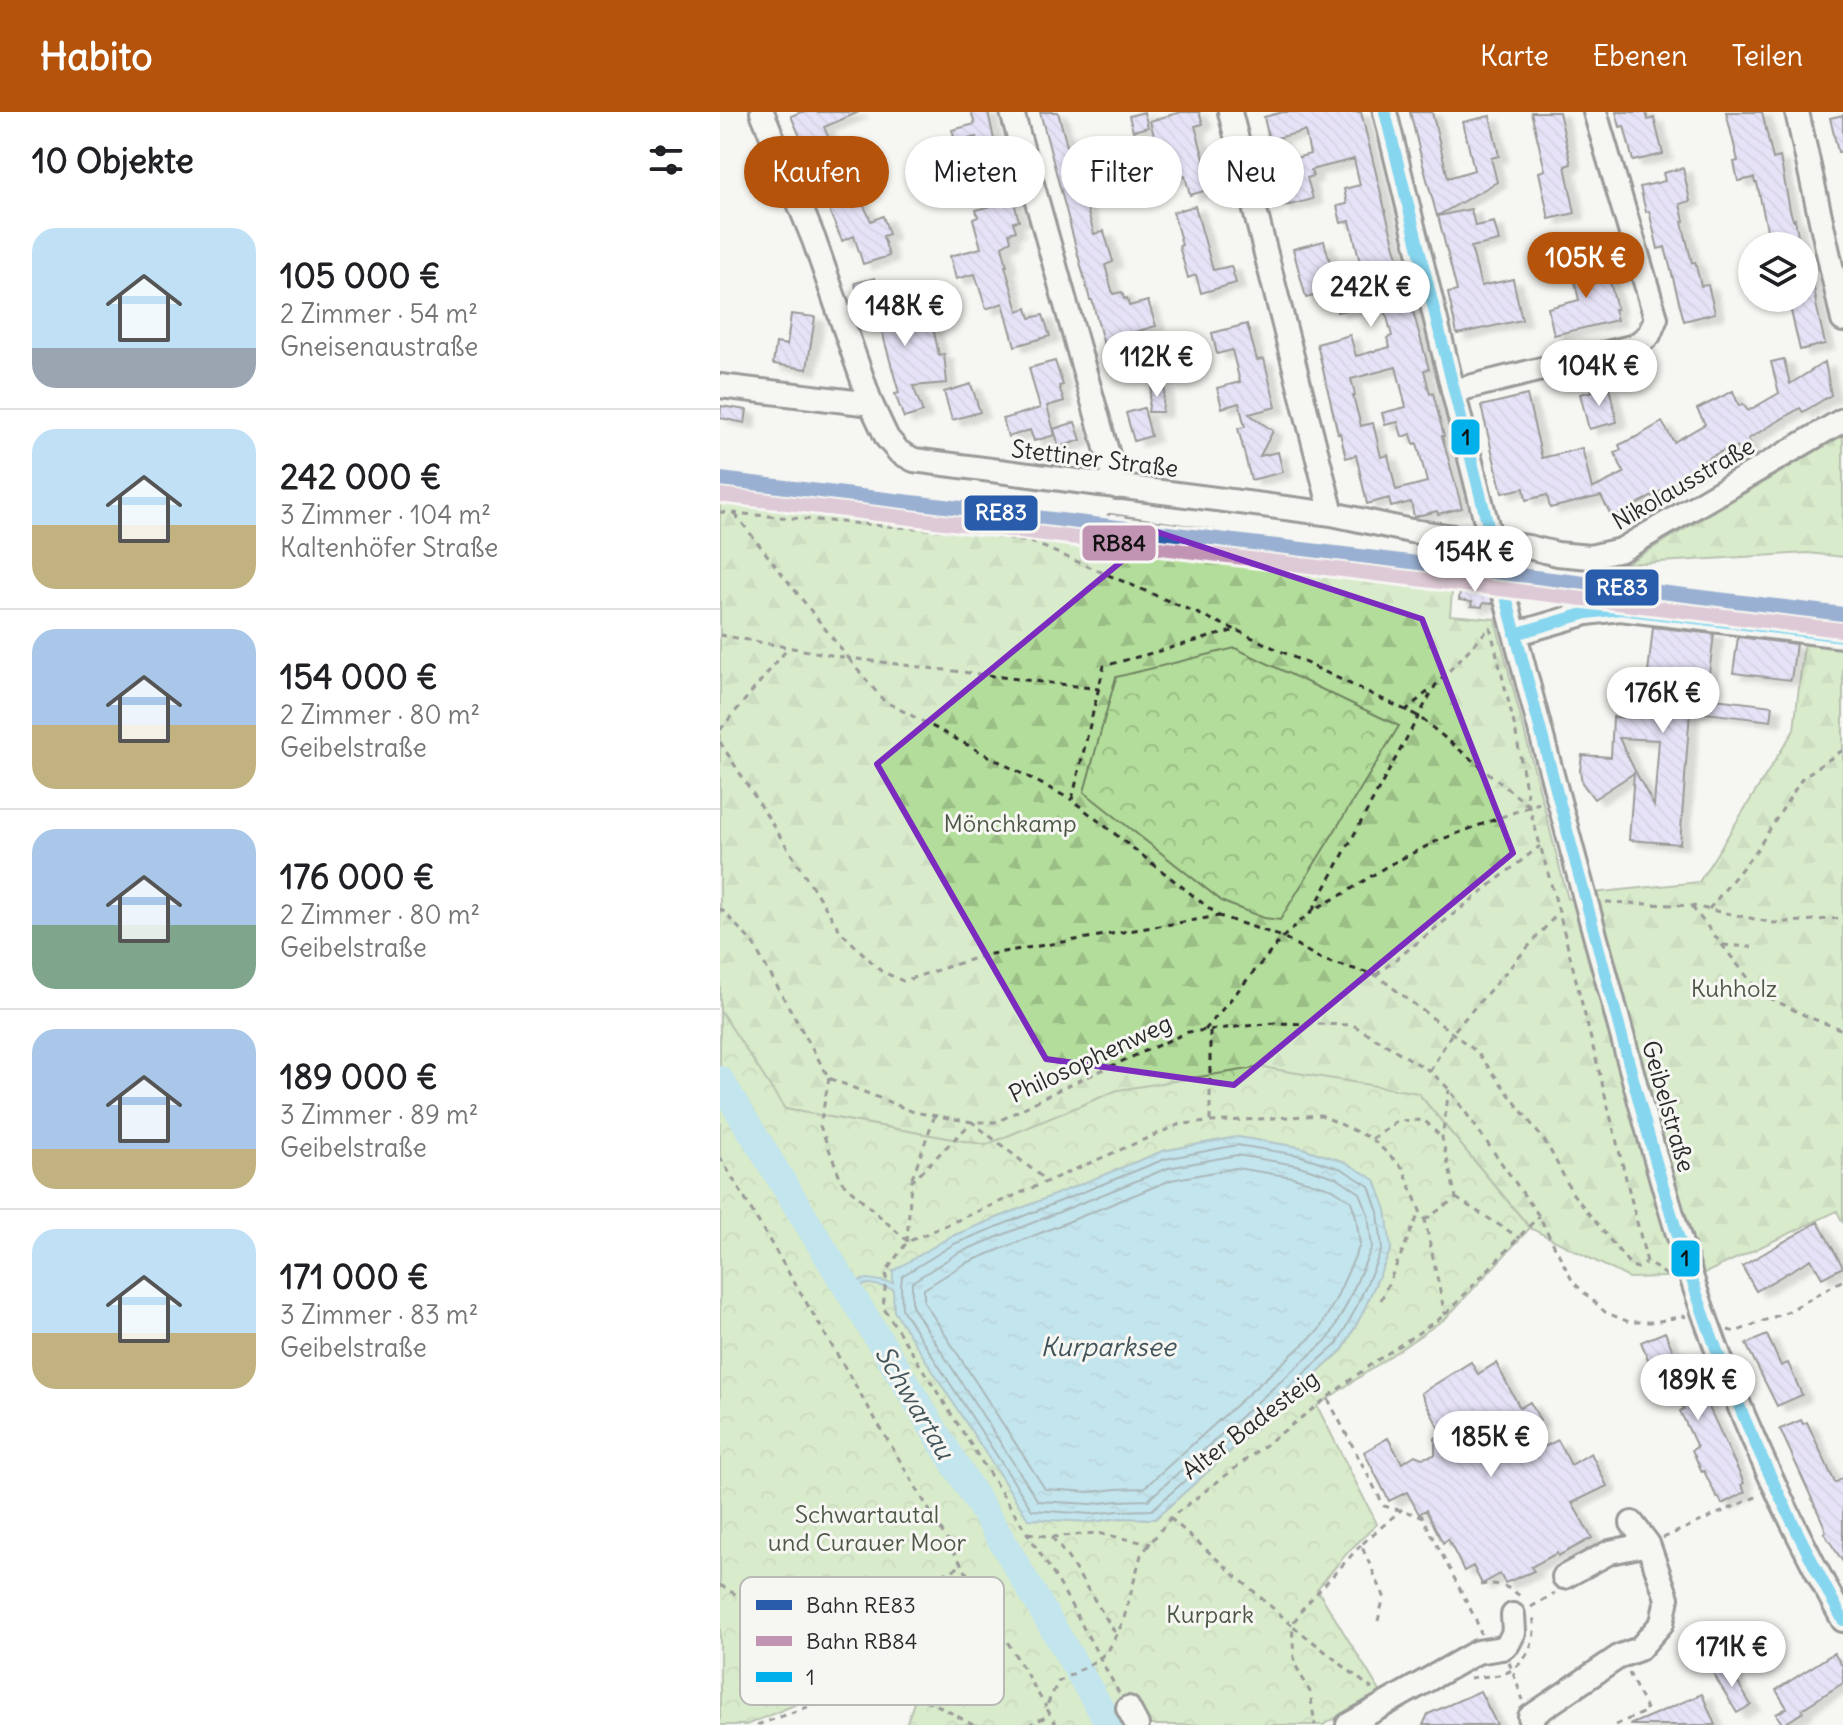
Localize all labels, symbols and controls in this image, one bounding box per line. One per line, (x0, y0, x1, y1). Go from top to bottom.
text: Habito (40, 33, 153, 80)
text: Karte (1480, 38, 1549, 74)
text: Ebenen (1593, 38, 1687, 74)
text: Teilen (1731, 38, 1803, 74)
chip: Kaufen (744, 136, 889, 208)
chip: Mieten (905, 136, 1045, 208)
chip: Filter (1061, 136, 1182, 208)
chip: Neu (1198, 136, 1304, 208)
icon: filters (644, 138, 688, 182)
text: 10 Objekte (32, 139, 194, 182)
pin: 105K € (1521, 232, 1651, 300)
map controls (1738, 232, 1818, 312)
button: layers (1738, 232, 1818, 312)
text: 105K € (1545, 241, 1627, 274)
text: 105 000 € (280, 254, 441, 297)
icon: home (96, 260, 192, 356)
pin: 242K € (1306, 261, 1436, 329)
text: 242K € (1330, 270, 1412, 303)
pin: 148K € (840, 280, 970, 348)
text: 148K € (865, 289, 945, 322)
text: 2 Zimmer · 54 m² (280, 297, 478, 330)
text: Gneisenaustraße (280, 330, 478, 363)
pin: 112K € (1092, 331, 1222, 399)
text: 112K € (1120, 340, 1194, 373)
pin: 104K € (1534, 340, 1664, 408)
text: 104K € (1558, 349, 1640, 382)
line badge: 1 (1450, 418, 1481, 456)
text: 1 (1462, 423, 1470, 451)
street label: Nikolausstraße (1606, 430, 1760, 536)
street label: Stettiner Straße (1010, 433, 1180, 483)
text: 242 000 € (280, 455, 442, 498)
icon: home (96, 461, 192, 557)
line badge: RE83 (963, 494, 1039, 532)
text: 3 Zimmer · 104 m² (280, 498, 491, 531)
text: RE83 (975, 498, 1027, 526)
line badge: RB84 (1081, 524, 1157, 562)
pin: 154K € (1410, 526, 1540, 594)
text: RB84 (1092, 529, 1146, 557)
text: Kaltenhöfer Straße (280, 531, 498, 564)
text: 154K € (1435, 535, 1515, 568)
line badge: RE83 (1584, 568, 1660, 607)
text: RE83 (1596, 573, 1648, 601)
text: 154 000 € (280, 655, 438, 698)
icon: home (96, 661, 192, 757)
pin: 176K € (1598, 667, 1728, 735)
text: 176K € (1625, 676, 1701, 709)
text: 2 Zimmer · 80 m² (280, 698, 480, 731)
text: Geibelstraße (280, 731, 427, 764)
park label: Mönchkamp (943, 808, 1077, 838)
text: 176 000 € (280, 855, 435, 898)
icon: home (96, 861, 192, 957)
text: 2 Zimmer · 80 m² (280, 898, 480, 931)
text: Geibelstraße (280, 931, 427, 964)
park label: Kuhholz (1691, 973, 1777, 1003)
street label: Philosophenweg (1004, 1007, 1176, 1109)
street label: Geibelstraße (1636, 1037, 1702, 1175)
text: 189 000 € (280, 1055, 438, 1098)
icon: home (96, 1061, 192, 1157)
text: 3 Zimmer · 89 m² (280, 1098, 479, 1131)
text: Geibelstraße (280, 1131, 427, 1164)
line badge: 1 (1670, 1239, 1701, 1278)
text: 1 (1681, 1244, 1689, 1272)
text: 171 000 € (280, 1255, 429, 1298)
icon: home (96, 1261, 192, 1357)
text: 3 Zimmer · 83 m² (280, 1298, 478, 1331)
water label: Kurparksee (1041, 1330, 1177, 1363)
text: Geibelstraße (280, 1331, 427, 1364)
water label: Schwartau (868, 1339, 963, 1467)
pin: 189K € (1633, 1354, 1763, 1422)
street label: Alter Badesteig (1176, 1363, 1324, 1485)
text: 189K € (1658, 1363, 1738, 1396)
pin: 185K € (1426, 1411, 1556, 1479)
text: 185K € (1451, 1420, 1531, 1453)
park label: Schwartautal und Curauer Moor (768, 1499, 967, 1557)
legend (740, 1577, 1004, 1705)
text: Bahn RE83 (806, 1591, 916, 1619)
park label: Kurpark (1166, 1599, 1254, 1629)
pin: 171K € (1667, 1621, 1797, 1689)
text: Bahn RB84 (806, 1627, 917, 1655)
text: 171K € (1696, 1630, 1768, 1663)
text: 1 (806, 1663, 815, 1691)

